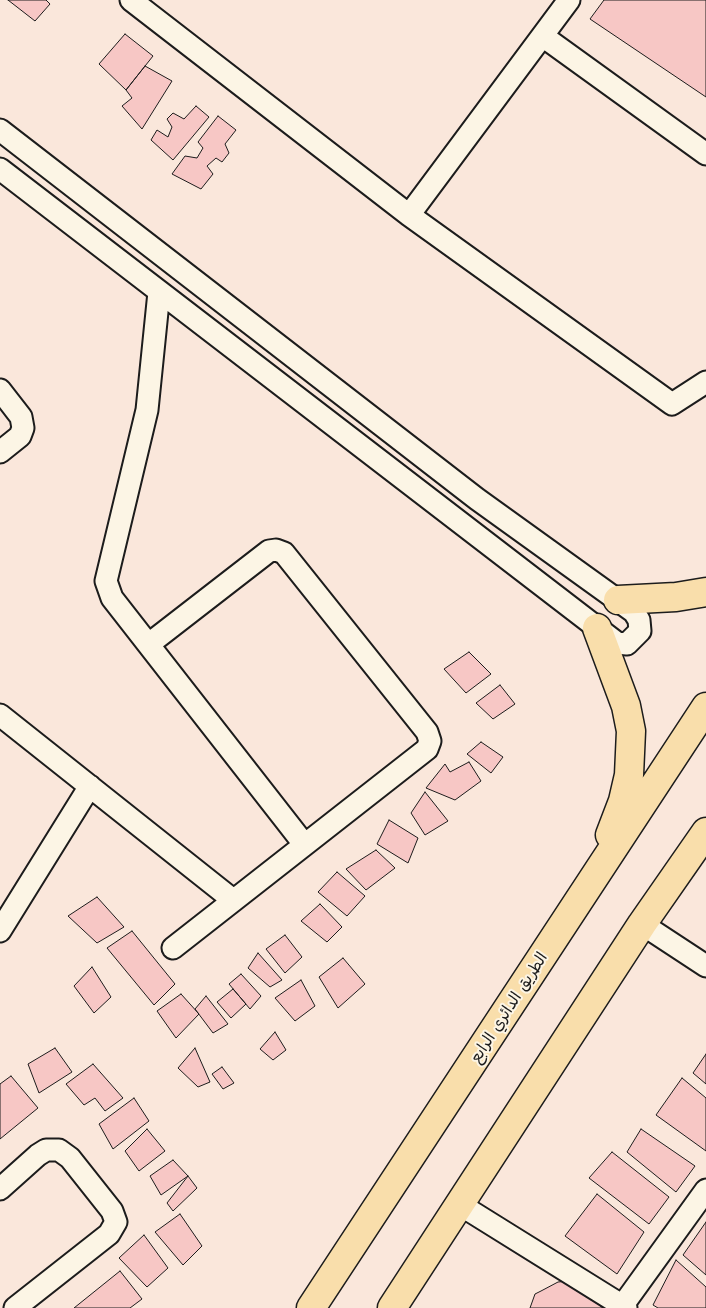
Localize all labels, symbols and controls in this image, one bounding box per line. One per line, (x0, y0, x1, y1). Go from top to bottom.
street label: الطريق الدائري الرابع (466, 949, 552, 1067)

